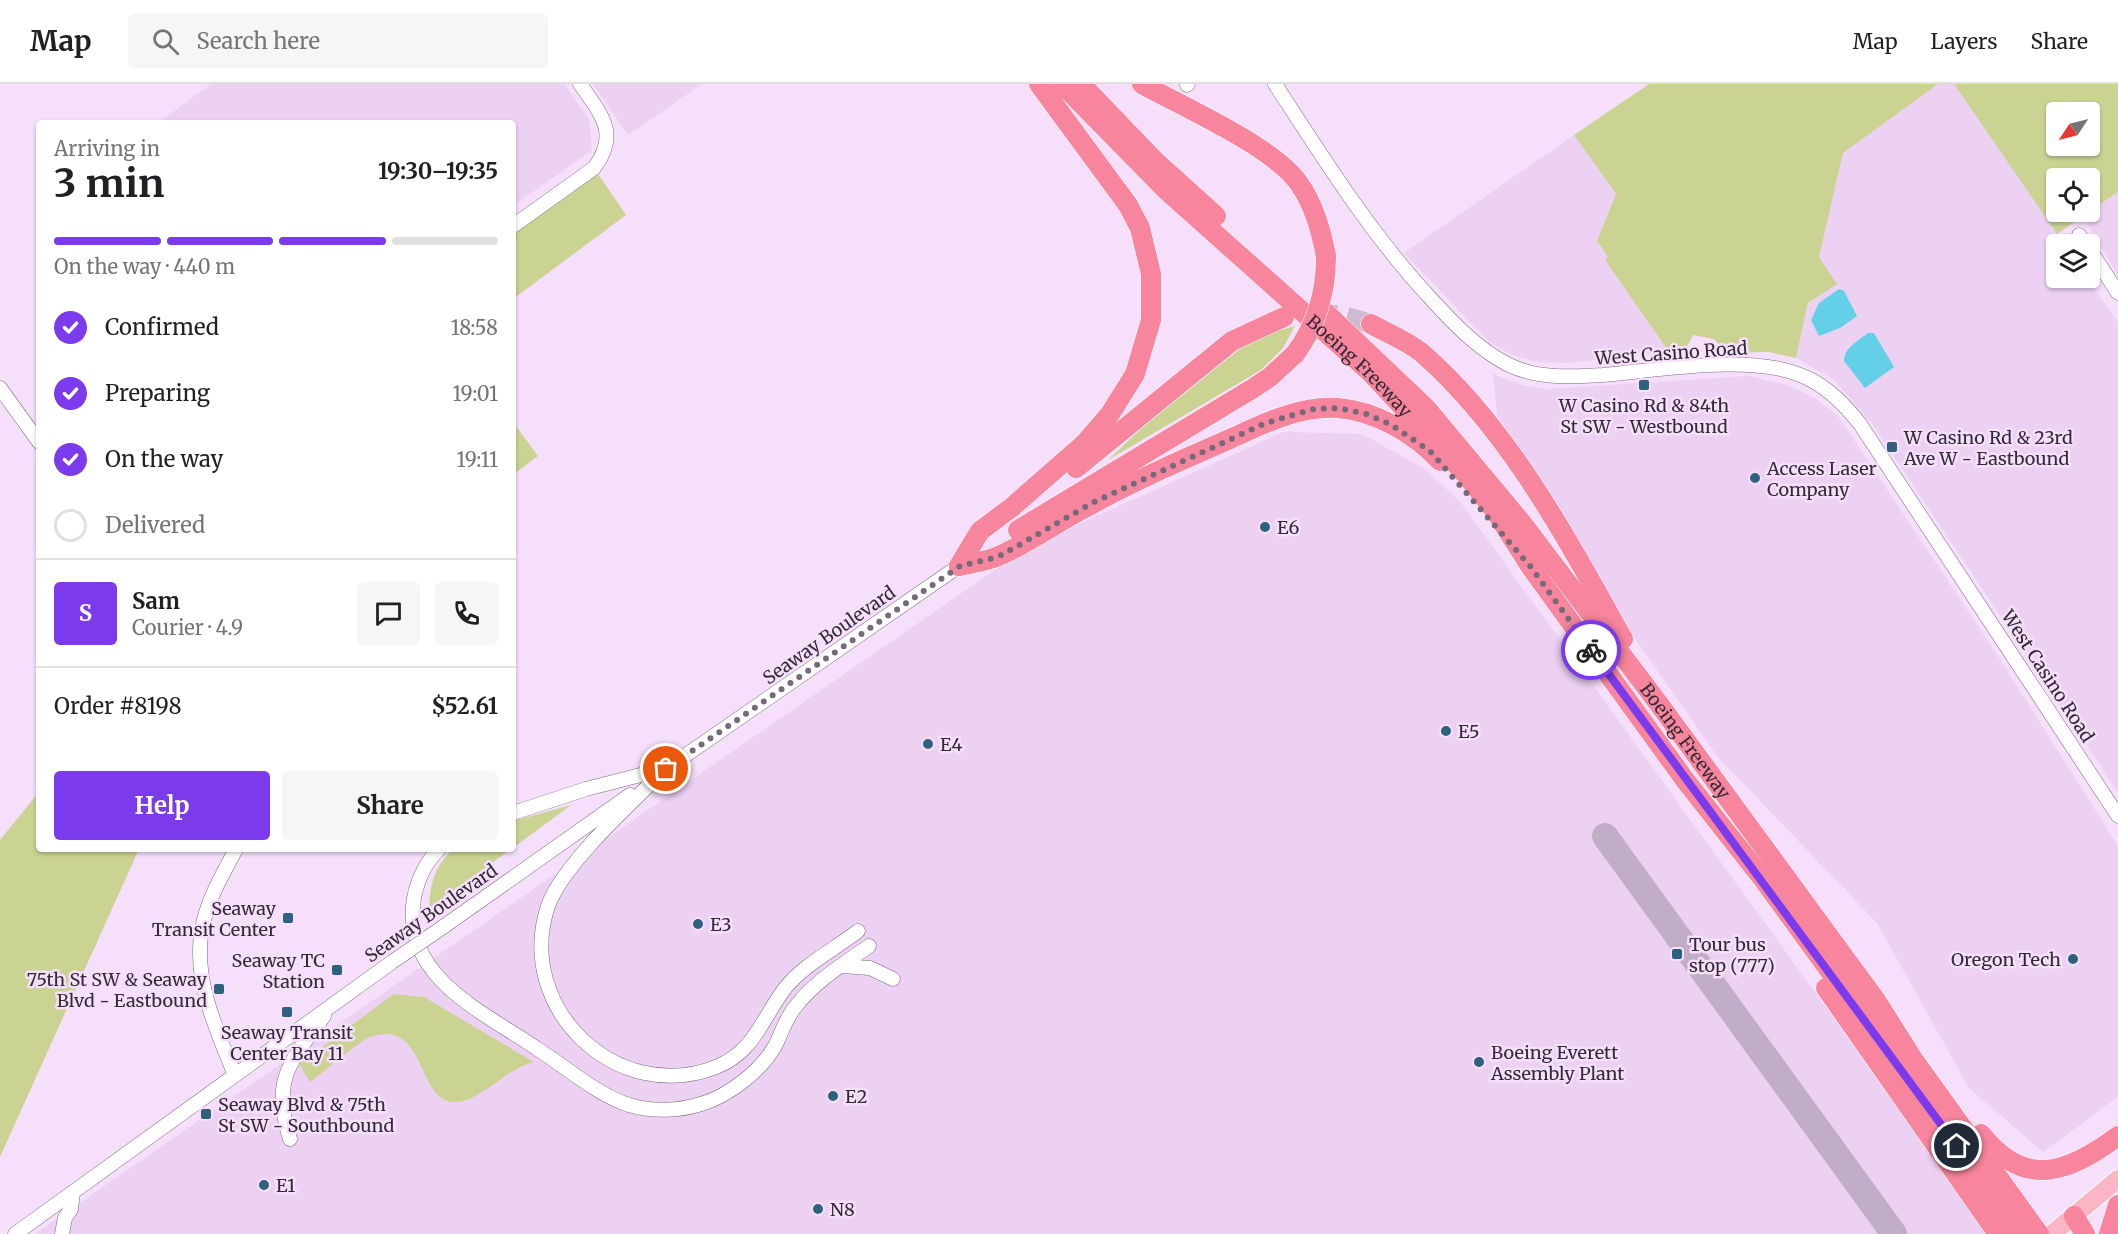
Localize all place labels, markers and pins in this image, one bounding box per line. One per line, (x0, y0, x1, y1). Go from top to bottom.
marker: W Casino Rd & 84th St SW - Westbound (1637, 378, 1651, 392)
place label: W Casino Rd & 84th St SW - Westbound (1558, 394, 1729, 438)
place label: W Casino Rd & 23rd Ave W - Eastbound (1903, 426, 2073, 470)
marker: W Casino Rd & 23rd Ave W - Eastbound (1885, 440, 1899, 454)
place label: Access Laser Company (1766, 457, 1877, 501)
marker: Access Laser Company (1748, 471, 1762, 485)
place label: E6 (1277, 516, 1299, 539)
marker: E6 (1258, 520, 1272, 534)
place label: E5 (1458, 720, 1480, 743)
marker: E5 (1439, 724, 1453, 738)
place label: E4 (940, 733, 963, 756)
marker: E4 (921, 737, 935, 751)
pin (640, 743, 691, 794)
place label: Seaway Transit Center (152, 897, 277, 941)
marker: Seaway Transit Center (281, 911, 295, 925)
place label: E3 (710, 913, 732, 936)
marker: E3 (691, 917, 705, 931)
place label: Tour bus stop (777) (1689, 933, 1775, 977)
marker: Tour bus stop (777) (1670, 947, 1684, 961)
place label: Oregon Tech (1951, 948, 2061, 971)
place label: Seaway TC Station (232, 949, 325, 993)
marker: Oregon Tech (2066, 952, 2080, 966)
marker: Seaway TC Station (330, 963, 344, 977)
place label: 75th St SW & Seaway Blvd - Eastbound (27, 968, 208, 1012)
marker: 75th St SW & Seaway Blvd - Eastbound (212, 982, 226, 996)
marker: Seaway Transit Center Bay 11 (280, 1005, 294, 1019)
place label: Seaway Transit Center Bay 11 (221, 1021, 353, 1065)
place label: Boeing Everett Assembly Plant (1490, 1041, 1624, 1085)
marker: Boeing Everett Assembly Plant (1472, 1055, 1486, 1069)
place label: E2 (845, 1085, 867, 1108)
marker: E2 (826, 1089, 840, 1103)
place label: Seaway Blvd & 75th St SW - Southbound (218, 1093, 394, 1137)
marker: Seaway Blvd & 75th St SW - Southbound (199, 1107, 213, 1121)
pin (1931, 1120, 1982, 1171)
place label: E1 (276, 1174, 296, 1197)
marker: E1 (257, 1178, 271, 1192)
place label: N8 (830, 1198, 855, 1221)
marker: N8 (811, 1202, 825, 1216)

